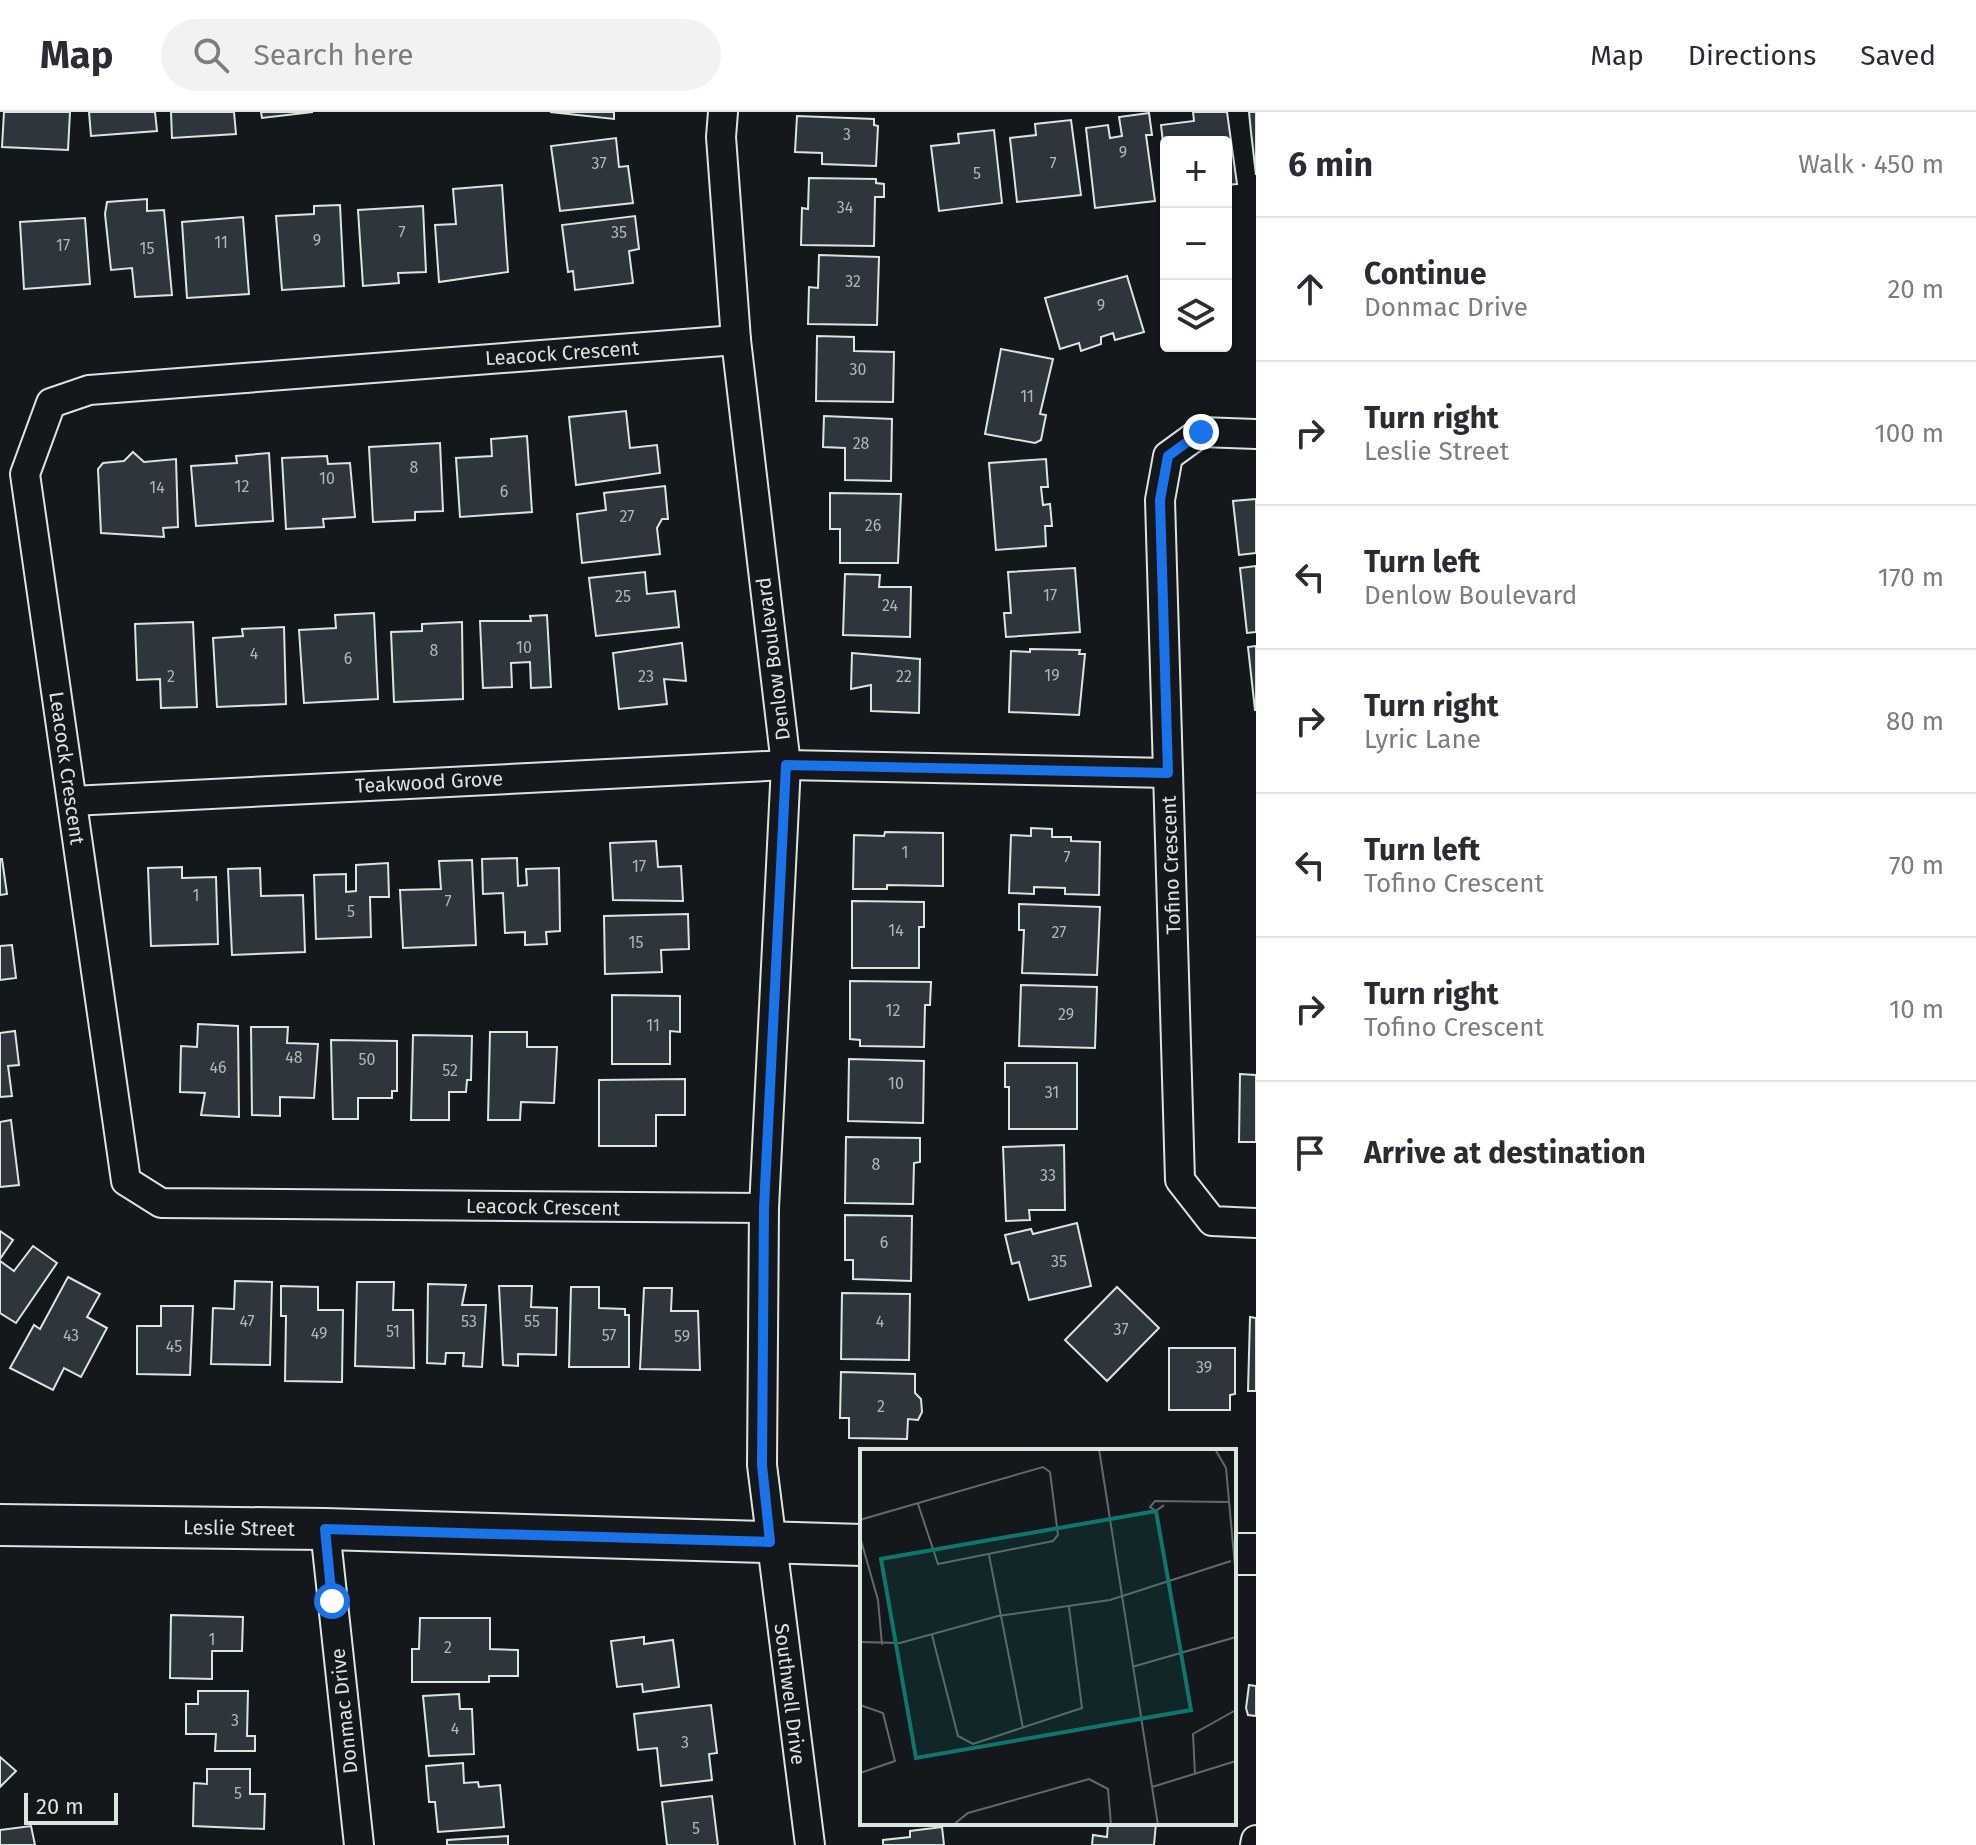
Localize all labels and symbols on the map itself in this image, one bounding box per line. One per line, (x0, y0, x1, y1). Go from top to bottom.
house number: 3 (843, 125, 851, 144)
house number: 9 (1119, 143, 1127, 162)
house number: 37 (591, 154, 607, 173)
house number: 7 (1049, 154, 1057, 173)
house number: 5 (973, 164, 981, 183)
house number: 34 (837, 198, 854, 217)
house number: 7 (398, 223, 406, 242)
house number: 35 (611, 223, 627, 242)
house number: 9 (313, 231, 321, 250)
house number: 11 (214, 233, 228, 252)
house number: 17 (56, 236, 70, 255)
house number: 15 (140, 239, 154, 258)
house number: 32 (845, 272, 861, 291)
house number: 9 (1097, 296, 1105, 315)
street label: Leacock Crescent (484, 336, 641, 370)
house number: 30 (850, 360, 867, 379)
house number: 11 (1020, 387, 1034, 406)
route end (1183, 414, 1219, 450)
house number: 28 (853, 434, 870, 453)
house number: 8 (410, 458, 419, 477)
house number: 10 (319, 469, 335, 488)
house number: 12 (235, 477, 249, 496)
house number: 14 (149, 478, 165, 497)
house number: 6 (500, 482, 508, 501)
house number: 27 (620, 507, 634, 526)
house number: 26 (865, 516, 881, 535)
street label: Denlow Boulevard (751, 576, 795, 742)
house number: 17 (1043, 586, 1057, 605)
house number: 25 (615, 587, 631, 606)
house number: 24 (882, 596, 898, 615)
house number: 10 (516, 638, 532, 657)
house number: 8 (430, 641, 439, 660)
house number: 4 (250, 644, 259, 663)
house number: 6 (344, 649, 352, 668)
house number: 19 (1044, 666, 1060, 685)
house number: 2 (167, 667, 175, 686)
house number: 23 (638, 667, 654, 686)
house number: 22 (896, 667, 912, 686)
street label: Leacock Crescent (44, 690, 90, 847)
street label: Teakwood Grove (354, 766, 504, 798)
street label: Tofino Crescent (1157, 795, 1185, 935)
house number: 1 (902, 843, 908, 862)
house number: 7 (1063, 848, 1071, 867)
house number: 17 (632, 857, 646, 876)
house number: 1 (193, 886, 199, 905)
house number: 7 (444, 892, 452, 911)
house number: 5 (347, 902, 355, 921)
house number: 14 (888, 921, 904, 940)
house number: 27 (1052, 923, 1066, 942)
house number: 15 (629, 933, 643, 952)
house number: 12 (886, 1001, 900, 1020)
house number: 29 (1058, 1005, 1074, 1024)
house number: 11 (646, 1016, 660, 1035)
house number: 48 (285, 1048, 303, 1067)
house number: 50 (359, 1050, 376, 1069)
house number: 46 (209, 1058, 227, 1077)
house number: 52 (442, 1061, 458, 1080)
house number: 10 (888, 1074, 904, 1093)
house number: 31 (1045, 1083, 1059, 1102)
house number: 8 (872, 1155, 881, 1174)
house number: 33 (1040, 1166, 1056, 1185)
street label: Leacock Crescent (466, 1194, 621, 1220)
house number: 6 (880, 1233, 888, 1252)
house number: 35 (1051, 1252, 1067, 1271)
house number: 47 (239, 1312, 255, 1331)
house number: 53 (461, 1312, 477, 1331)
house number: 55 (524, 1312, 540, 1331)
house number: 4 (876, 1312, 885, 1331)
house number: 37 (1113, 1320, 1129, 1339)
house number: 51 (386, 1322, 400, 1341)
house number: 49 (311, 1324, 327, 1343)
house number: 43 (63, 1326, 79, 1345)
house number: 57 (602, 1326, 616, 1345)
house number: 59 (674, 1327, 690, 1346)
house number: 45 (166, 1337, 182, 1356)
house number: 39 (1196, 1358, 1212, 1377)
house number: 2 (877, 1397, 885, 1416)
inset map (860, 1449, 1236, 1825)
street label: Leslie Street (183, 1515, 296, 1541)
route start (314, 1583, 350, 1619)
street label: Southwell Drive (769, 1622, 811, 1766)
house number: 1 (209, 1630, 215, 1649)
house number: 2 (444, 1638, 452, 1657)
street label: Donmac Drive (325, 1647, 363, 1775)
house number: 3 (231, 1711, 239, 1730)
house number: 4 (451, 1719, 460, 1738)
house number: 3 (681, 1733, 689, 1752)
house number: 5 (234, 1784, 242, 1803)
scale bar (24, 1789, 118, 1825)
house number: 5 (692, 1819, 700, 1838)

